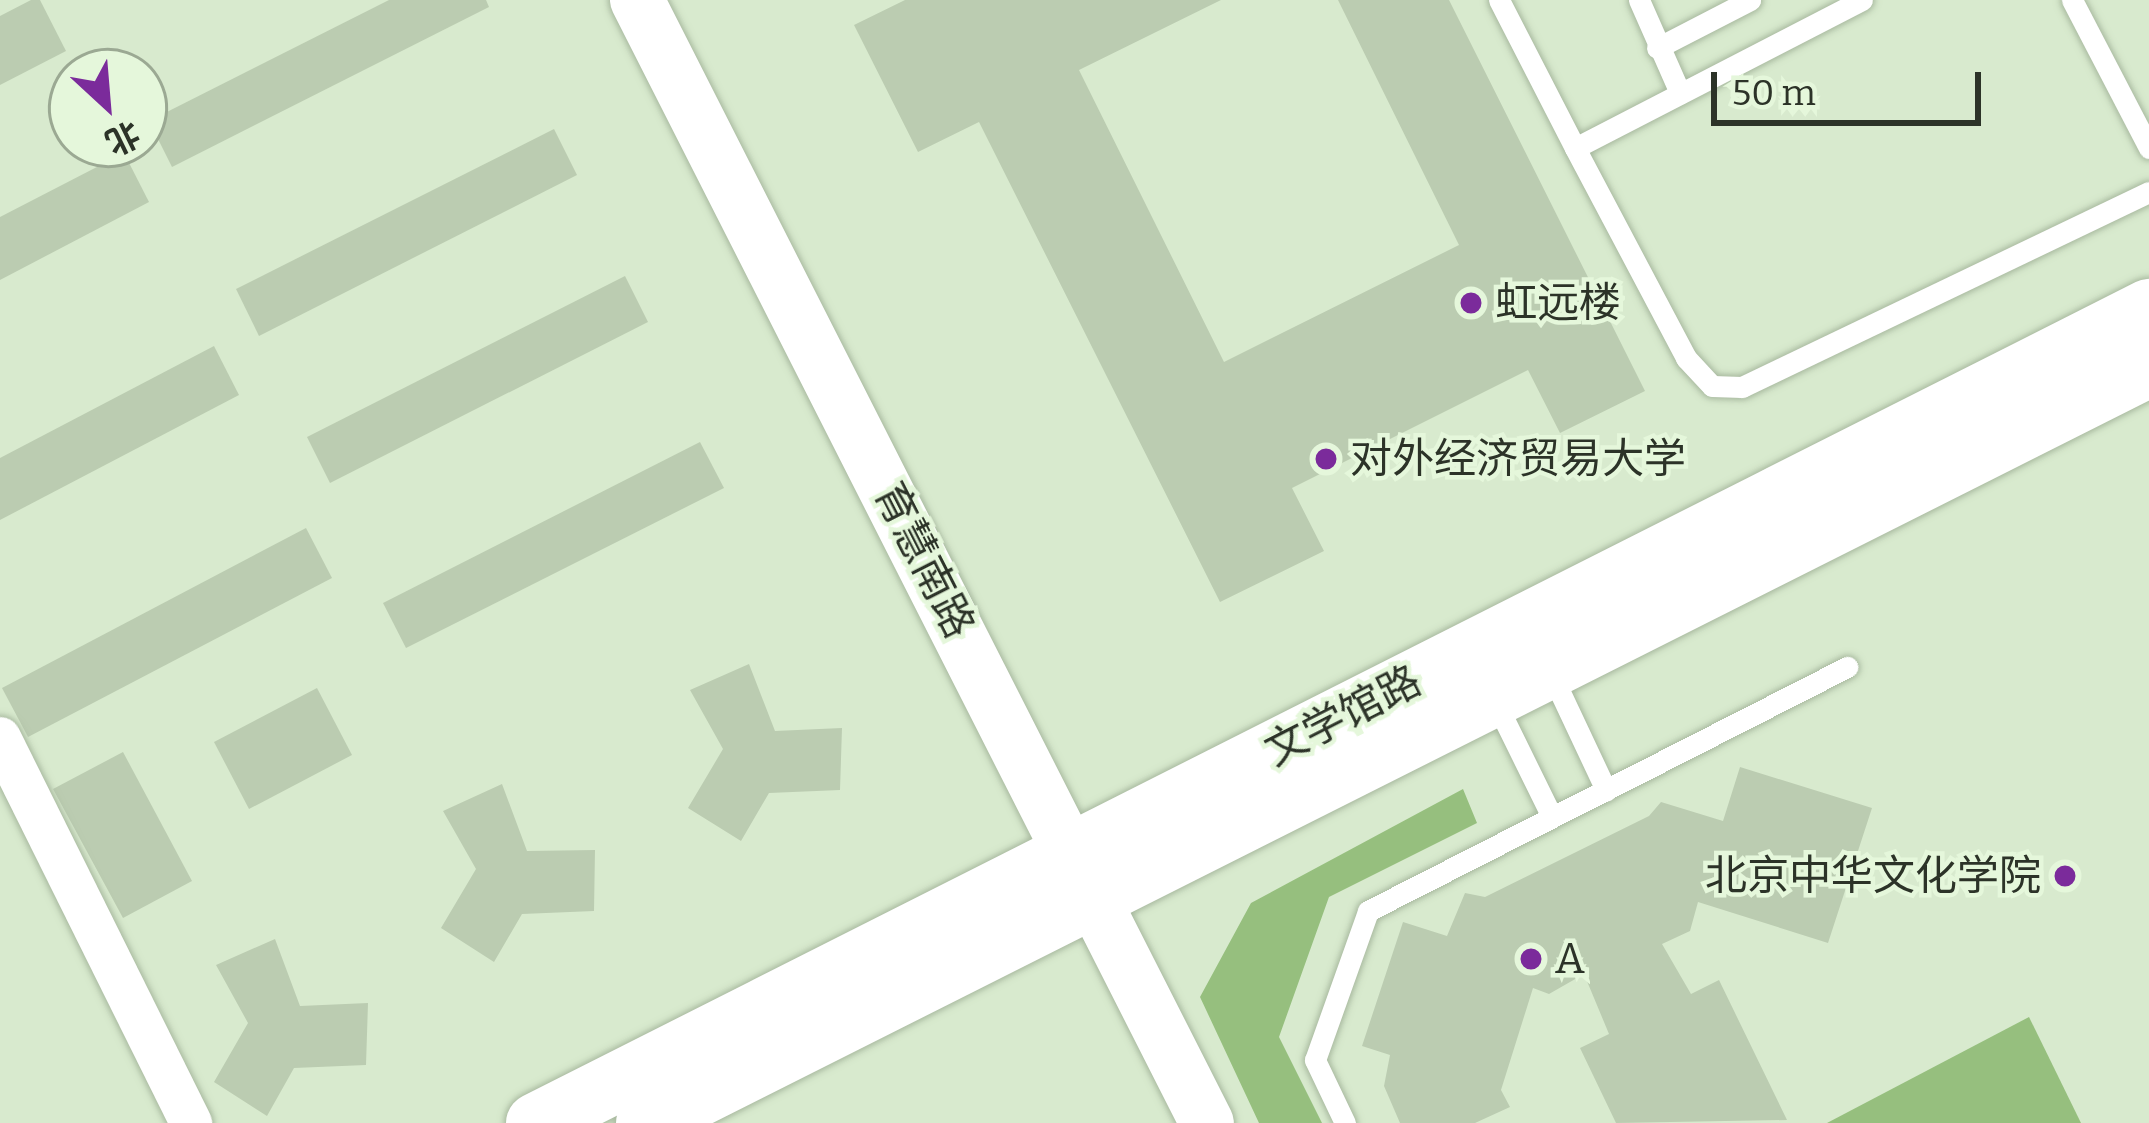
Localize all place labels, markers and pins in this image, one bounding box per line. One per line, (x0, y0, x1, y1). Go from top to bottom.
place label: 虹远楼 (1495, 278, 1621, 328)
marker: 虹远楼 (1458, 290, 1484, 316)
place label: 对外经济贸易大学 (1350, 434, 1686, 484)
marker: 对外经济贸易大学 (1313, 446, 1339, 472)
place label: 北京中华文化学院 (1705, 851, 2041, 901)
marker: 北京中华文化学院 (2052, 863, 2078, 889)
place label: A (1555, 934, 1585, 984)
marker: A (1518, 946, 1544, 972)

